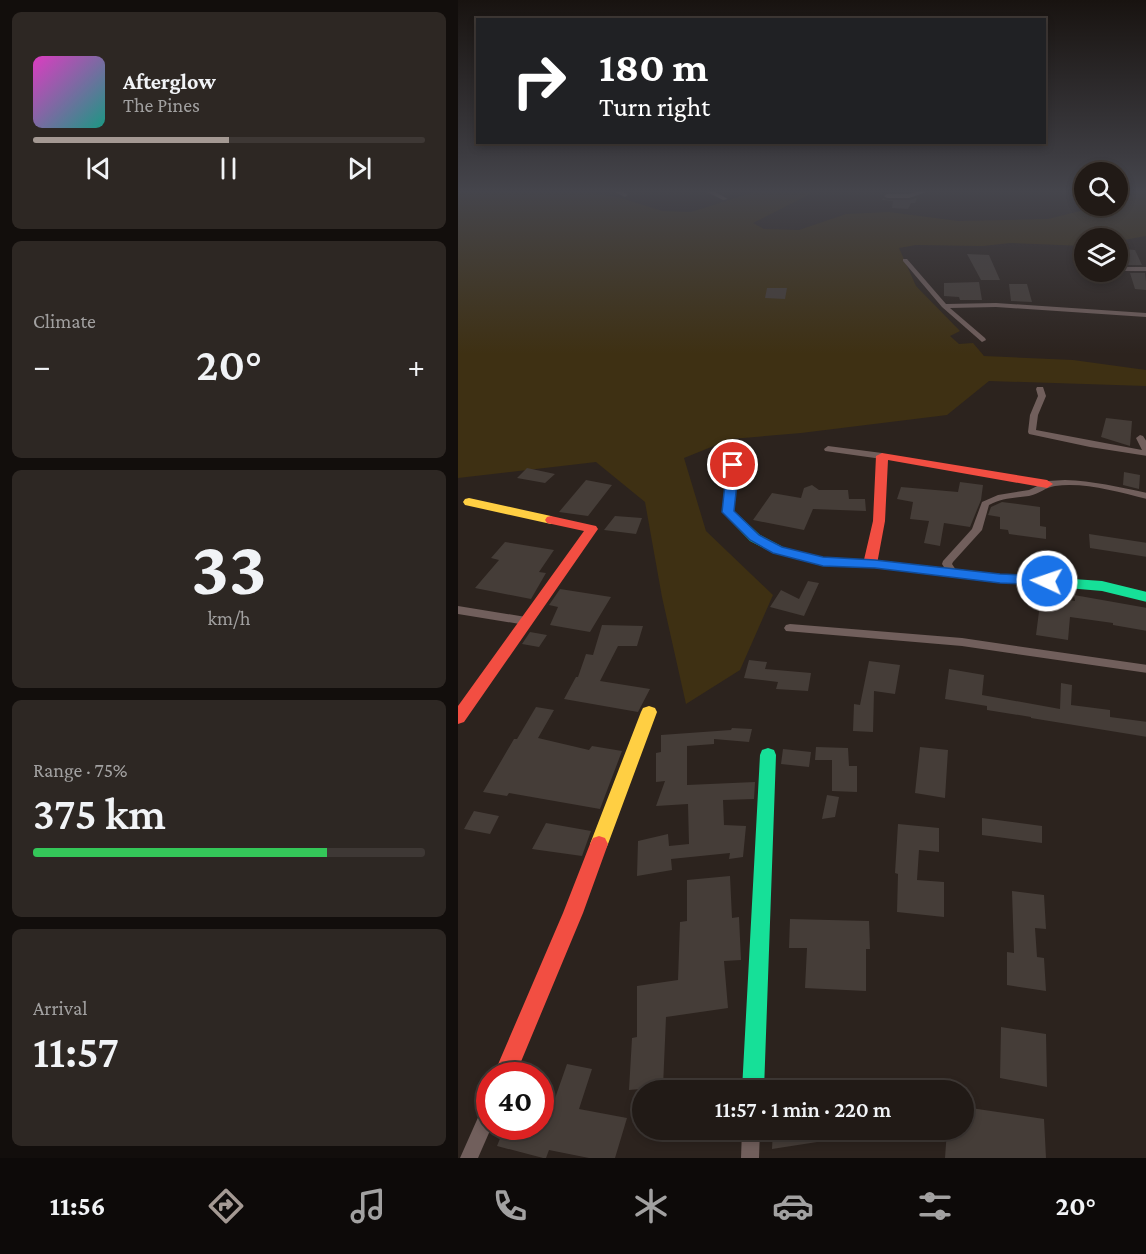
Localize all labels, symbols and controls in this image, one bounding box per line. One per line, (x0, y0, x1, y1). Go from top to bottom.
icon: right (500, 42, 578, 120)
text: 180 m (599, 43, 708, 90)
text: Afterglow (123, 69, 216, 94)
text: Turn right (599, 92, 710, 122)
text: The Pines (123, 94, 200, 116)
icon: previous (82, 152, 115, 185)
icon: pause (212, 152, 245, 185)
icon: next (343, 152, 376, 185)
map controls (1074, 162, 1128, 282)
button: search (1074, 162, 1128, 216)
button: layers (1074, 228, 1128, 282)
text: Climate (33, 310, 96, 332)
text: 20° (196, 340, 262, 390)
text: − (33, 347, 50, 384)
text: + (408, 347, 425, 384)
pin (707, 439, 758, 490)
icon: arrive (716, 448, 749, 481)
text: 33 (191, 524, 267, 611)
position arrow (1015, 549, 1079, 613)
text: km/h (207, 607, 251, 629)
text: Range · 75% (33, 759, 128, 781)
text: 375 km (33, 789, 166, 839)
text: Arrival (33, 997, 87, 1019)
text: 11:57 (33, 1027, 119, 1077)
speed limit sign: 40 (476, 1062, 554, 1140)
text: 11:57 · 1 min · 220 m (715, 1097, 891, 1122)
icon: directions (205, 1185, 247, 1227)
icon: music (347, 1185, 389, 1227)
icon: phone (489, 1185, 531, 1227)
icon: climate (630, 1185, 672, 1227)
icon: car (772, 1185, 814, 1227)
icon: filters (914, 1185, 956, 1227)
text: 11:56 (50, 1191, 106, 1221)
text: 20° (1055, 1191, 1096, 1221)

